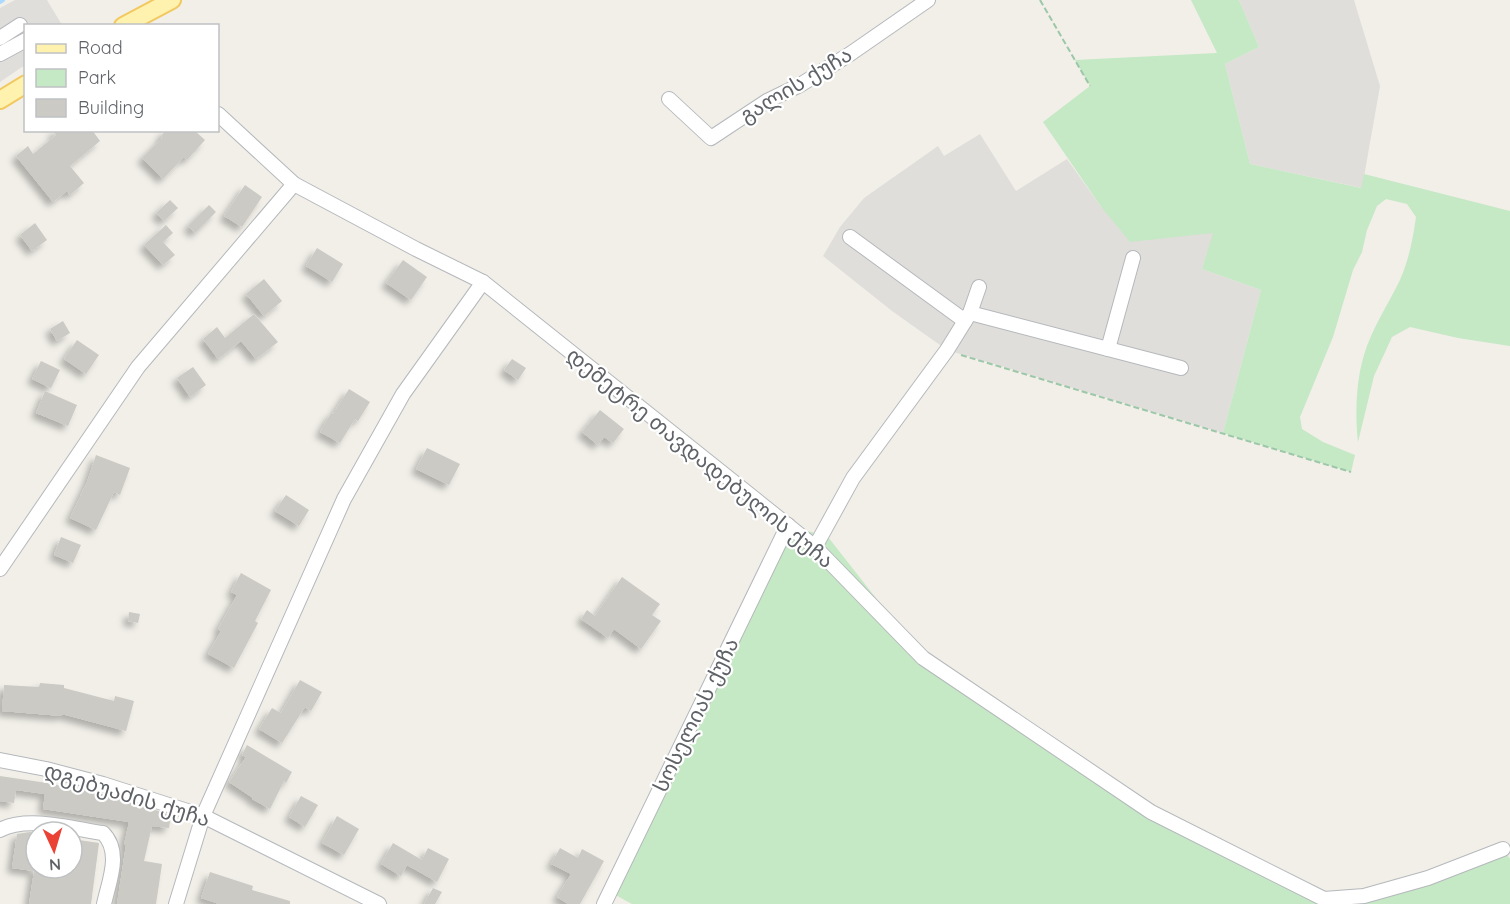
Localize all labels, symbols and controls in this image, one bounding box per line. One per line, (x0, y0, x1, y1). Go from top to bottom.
legend (24, 24, 219, 132)
text: Road (78, 36, 123, 59)
street label: გალის ქუჩა (735, 41, 857, 129)
text: Park (78, 66, 116, 89)
text: Building (78, 96, 144, 119)
street label: დემეტრე თავდადებულის ქუჩა (561, 341, 839, 574)
street label: სოსელიას ქუჩა (647, 633, 745, 796)
street label: დგებუაძის ქუჩა (41, 756, 213, 833)
north arrow (24, 820, 84, 880)
text: N (48, 855, 62, 875)

